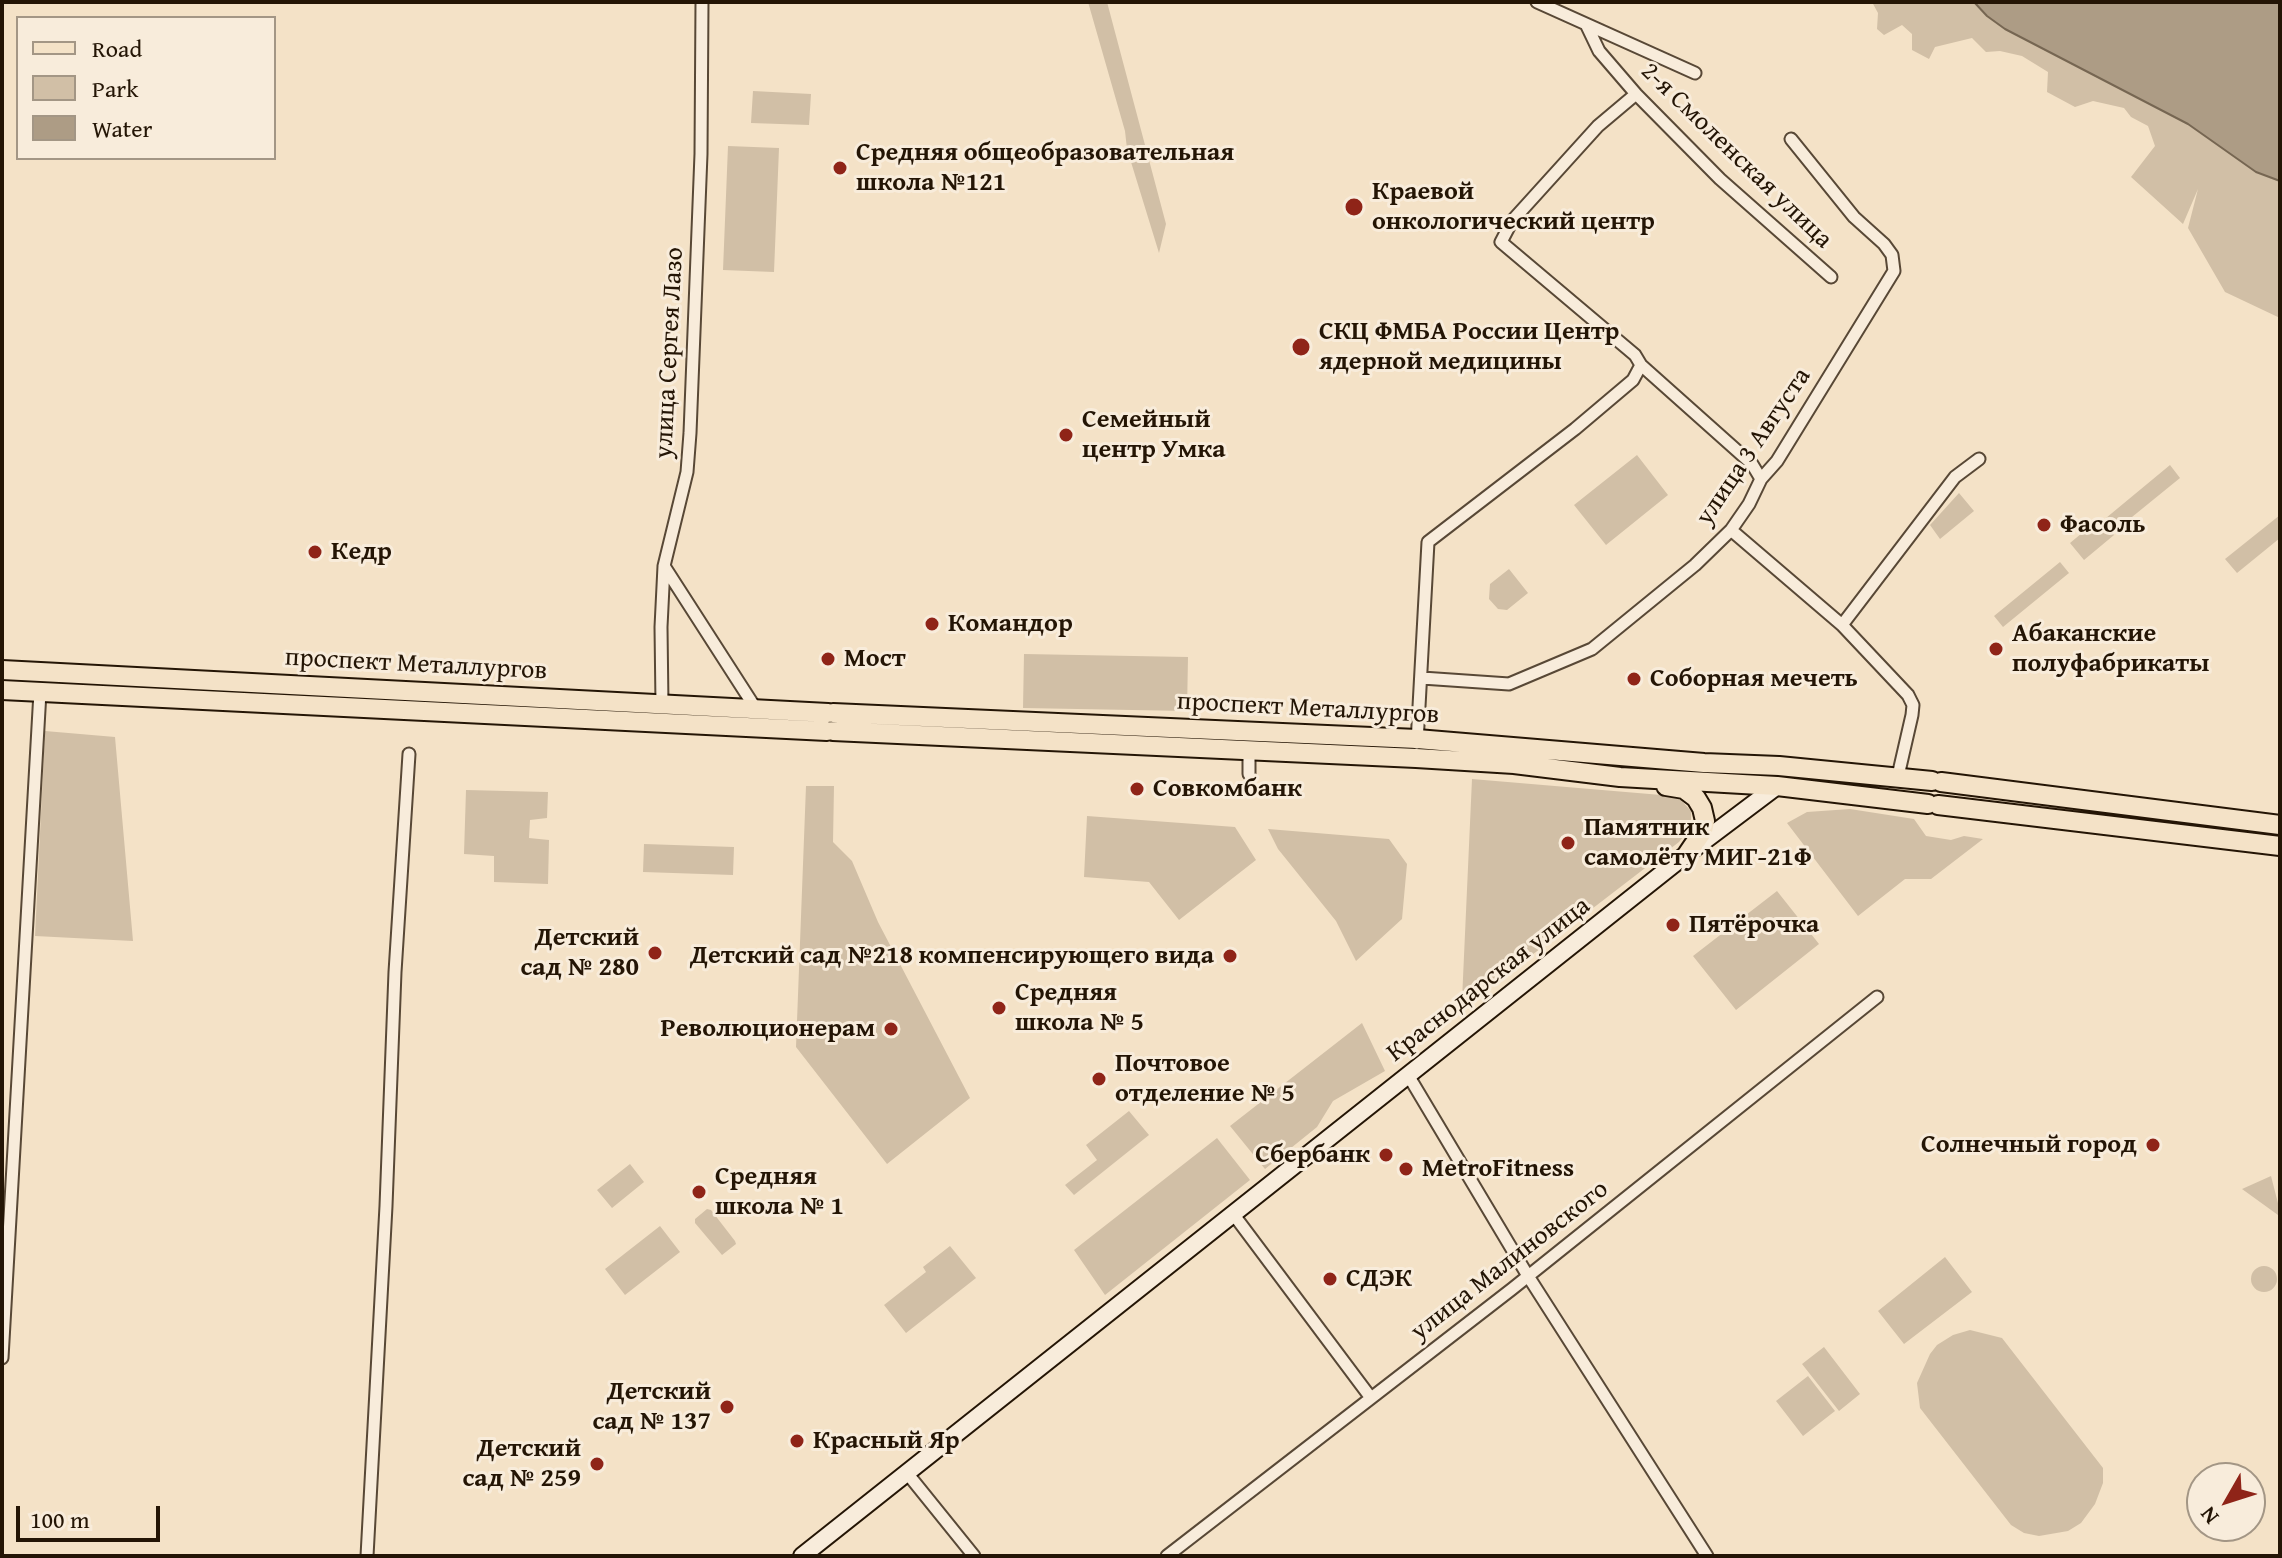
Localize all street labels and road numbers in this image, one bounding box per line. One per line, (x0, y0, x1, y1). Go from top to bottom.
street label: 2-я Смоленская улица (1634, 56, 1838, 256)
street label: улица Сергея Лазо (649, 246, 691, 460)
street label: улица 3 Августа (1690, 362, 1818, 532)
street label: проспект Металлургов (284, 643, 548, 687)
street label: проспект Металлургов (1176, 687, 1440, 731)
street label: Краснодарская улица (1381, 891, 1597, 1069)
street label: улица Малиновского (1405, 1174, 1615, 1348)

